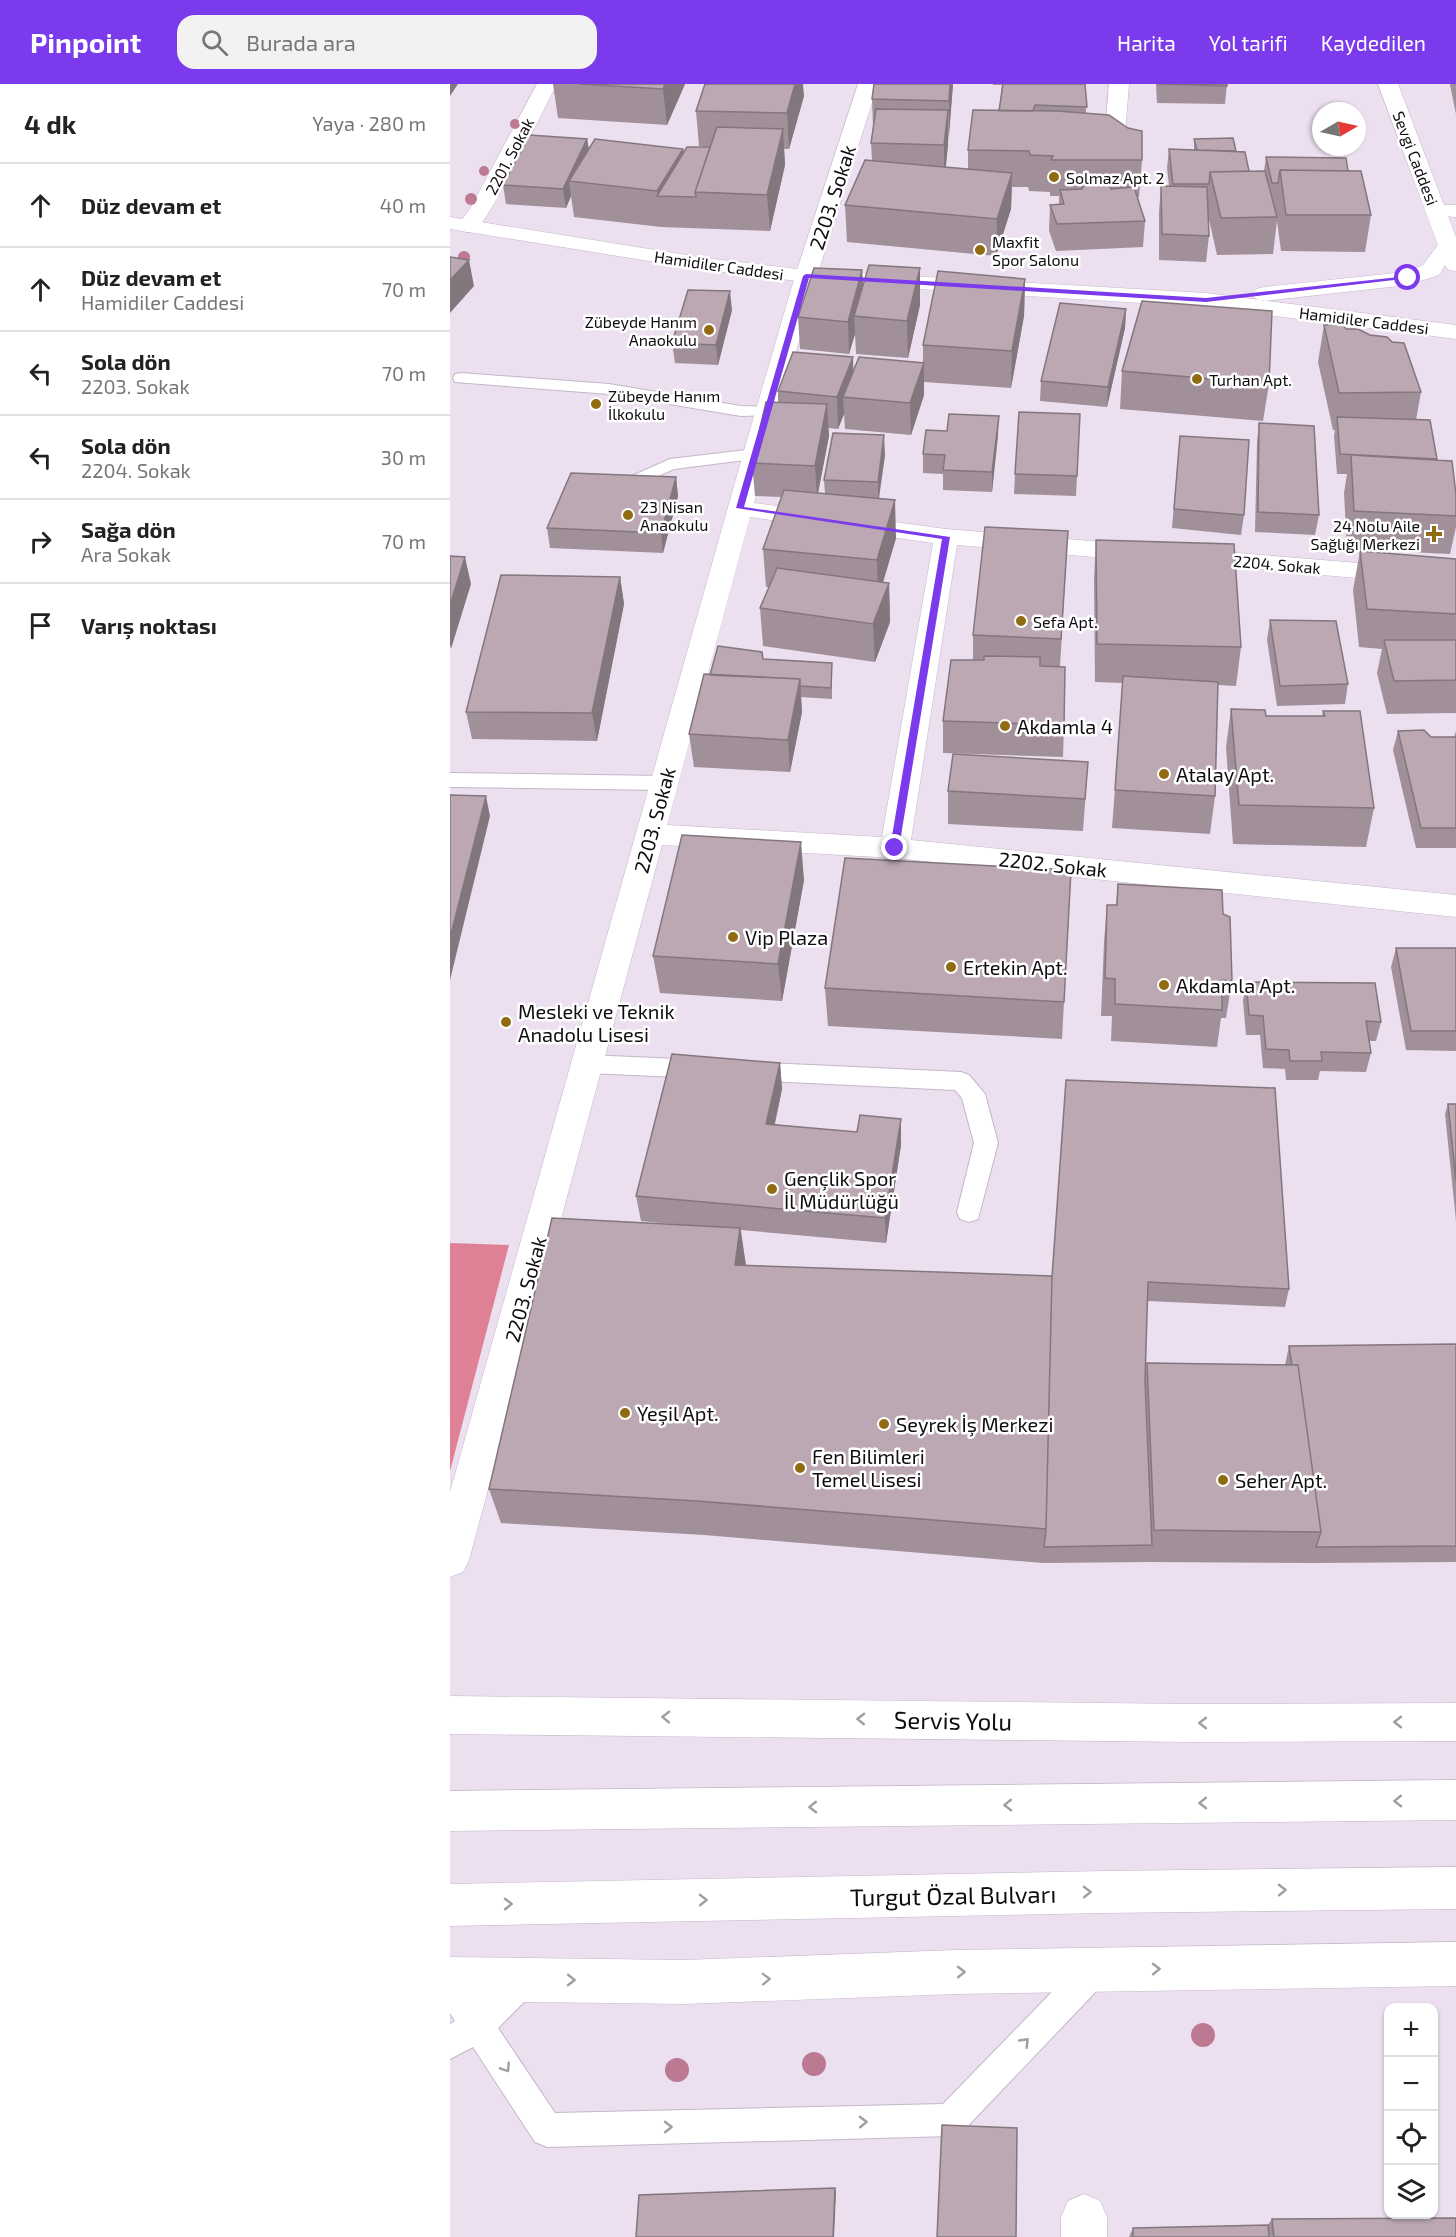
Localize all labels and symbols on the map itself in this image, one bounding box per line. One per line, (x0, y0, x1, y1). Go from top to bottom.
north arrow (1312, 102, 1366, 156)
street label: Sevgi Caddesi (1389, 108, 1443, 208)
street label: 2201. Sokak (481, 114, 537, 198)
street label: 2203. Sokak (804, 142, 860, 252)
place label: Solmaz Apt. 2 (1066, 168, 1165, 187)
marker: Solmaz Apt. 2 (1047, 170, 1061, 184)
place label: Maxfit Spor Salonu (992, 232, 1079, 269)
marker: Maxfit Spor Salonu (973, 243, 987, 257)
street label: Hamidiler Caddesi (653, 247, 785, 283)
route start (1394, 264, 1420, 290)
street label: Hamidiler Caddesi (1298, 303, 1430, 337)
place label: Zübeyde Hanım Anaokulu (585, 312, 697, 349)
marker: Zübeyde Hanım Anaokulu (702, 323, 716, 337)
place label: Turhan Apt. (1209, 370, 1292, 389)
marker: Turhan Apt. (1190, 372, 1204, 386)
place label: Zübeyde Hanım İlkokulu (608, 386, 720, 423)
marker: Zübeyde Hanım İlkokulu (589, 397, 603, 411)
place label: 23 Nisan Anaokulu (640, 497, 708, 534)
marker: 23 Nisan Anaokulu (621, 508, 635, 522)
place label: 24 Nolu Aile Sağlığı Merkezi (1310, 516, 1420, 553)
marker: 24 Nolu Aile Sağlığı Merkezi (1425, 525, 1443, 543)
street label: 2204. Sokak (1232, 551, 1322, 577)
place label: Sefa Apt. (1033, 612, 1098, 631)
marker: Sefa Apt. (1014, 614, 1028, 628)
place label: Akdamla 4 (1017, 714, 1113, 738)
marker: Akdamla 4 (998, 719, 1012, 733)
place label: Atalay Apt. (1176, 762, 1274, 786)
street label: 2203. Sokak (628, 764, 680, 876)
marker: Atalay Apt. (1157, 767, 1171, 781)
route end (881, 834, 907, 860)
street label: 2202. Sokak (998, 846, 1108, 882)
place label: Vip Plaza (745, 925, 828, 949)
marker: Vip Plaza (726, 930, 740, 944)
place label: Ertekin Apt. (963, 955, 1068, 979)
marker: Ertekin Apt. (944, 960, 958, 974)
place label: Akdamla Apt. (1176, 973, 1295, 997)
marker: Akdamla Apt. (1157, 978, 1171, 992)
place label: Mesleki ve Teknik Anadolu Lisesi (518, 999, 675, 1046)
marker: Mesleki ve Teknik Anadolu Lisesi (499, 1015, 513, 1029)
place label: Gençlik Spor İl Müdürlüğü (784, 1166, 899, 1213)
marker: Gençlik Spor İl Müdürlüğü (765, 1182, 779, 1196)
street label: 2203. Sokak (499, 1233, 551, 1345)
place label: Yeşil Apt. (637, 1401, 719, 1426)
marker: Yeşil Apt. (618, 1406, 632, 1420)
place label: Seyrek İş Merkezi (896, 1412, 1053, 1437)
marker: Seyrek İş Merkezi (877, 1417, 891, 1431)
place label: Fen Bilimleri Temel Lisesi (812, 1444, 925, 1491)
marker: Fen Bilimleri Temel Lisesi (793, 1461, 807, 1475)
place label: Seher Apt. (1235, 1468, 1327, 1492)
marker: Seher Apt. (1216, 1473, 1230, 1487)
street label: Servis Yolu (894, 1704, 1012, 1736)
one-way arrow (661, 1711, 670, 1723)
one-way arrow (856, 1713, 865, 1725)
one-way arrow (1393, 1716, 1402, 1728)
one-way arrow (1198, 1717, 1207, 1729)
one-way arrow (1393, 1795, 1402, 1807)
one-way arrow (1198, 1797, 1207, 1809)
one-way arrow (1003, 1799, 1012, 1811)
one-way arrow (808, 1801, 817, 1814)
street label: Turgut Özal Bulvarı (850, 1879, 1056, 1911)
one-way arrow (1278, 1884, 1287, 1896)
one-way arrow (1083, 1886, 1092, 1899)
one-way arrow (699, 1894, 708, 1906)
one-way arrow (504, 1898, 513, 1910)
one-way arrow (1152, 1963, 1161, 1976)
one-way arrow (957, 1966, 966, 1978)
one-way arrow (762, 1972, 771, 1985)
one-way arrow (567, 1974, 576, 1986)
one-way arrow (1018, 2038, 1029, 2049)
one-way arrow (499, 2062, 510, 2073)
one-way arrow (859, 2115, 868, 2128)
one-way arrow (664, 2120, 673, 2133)

